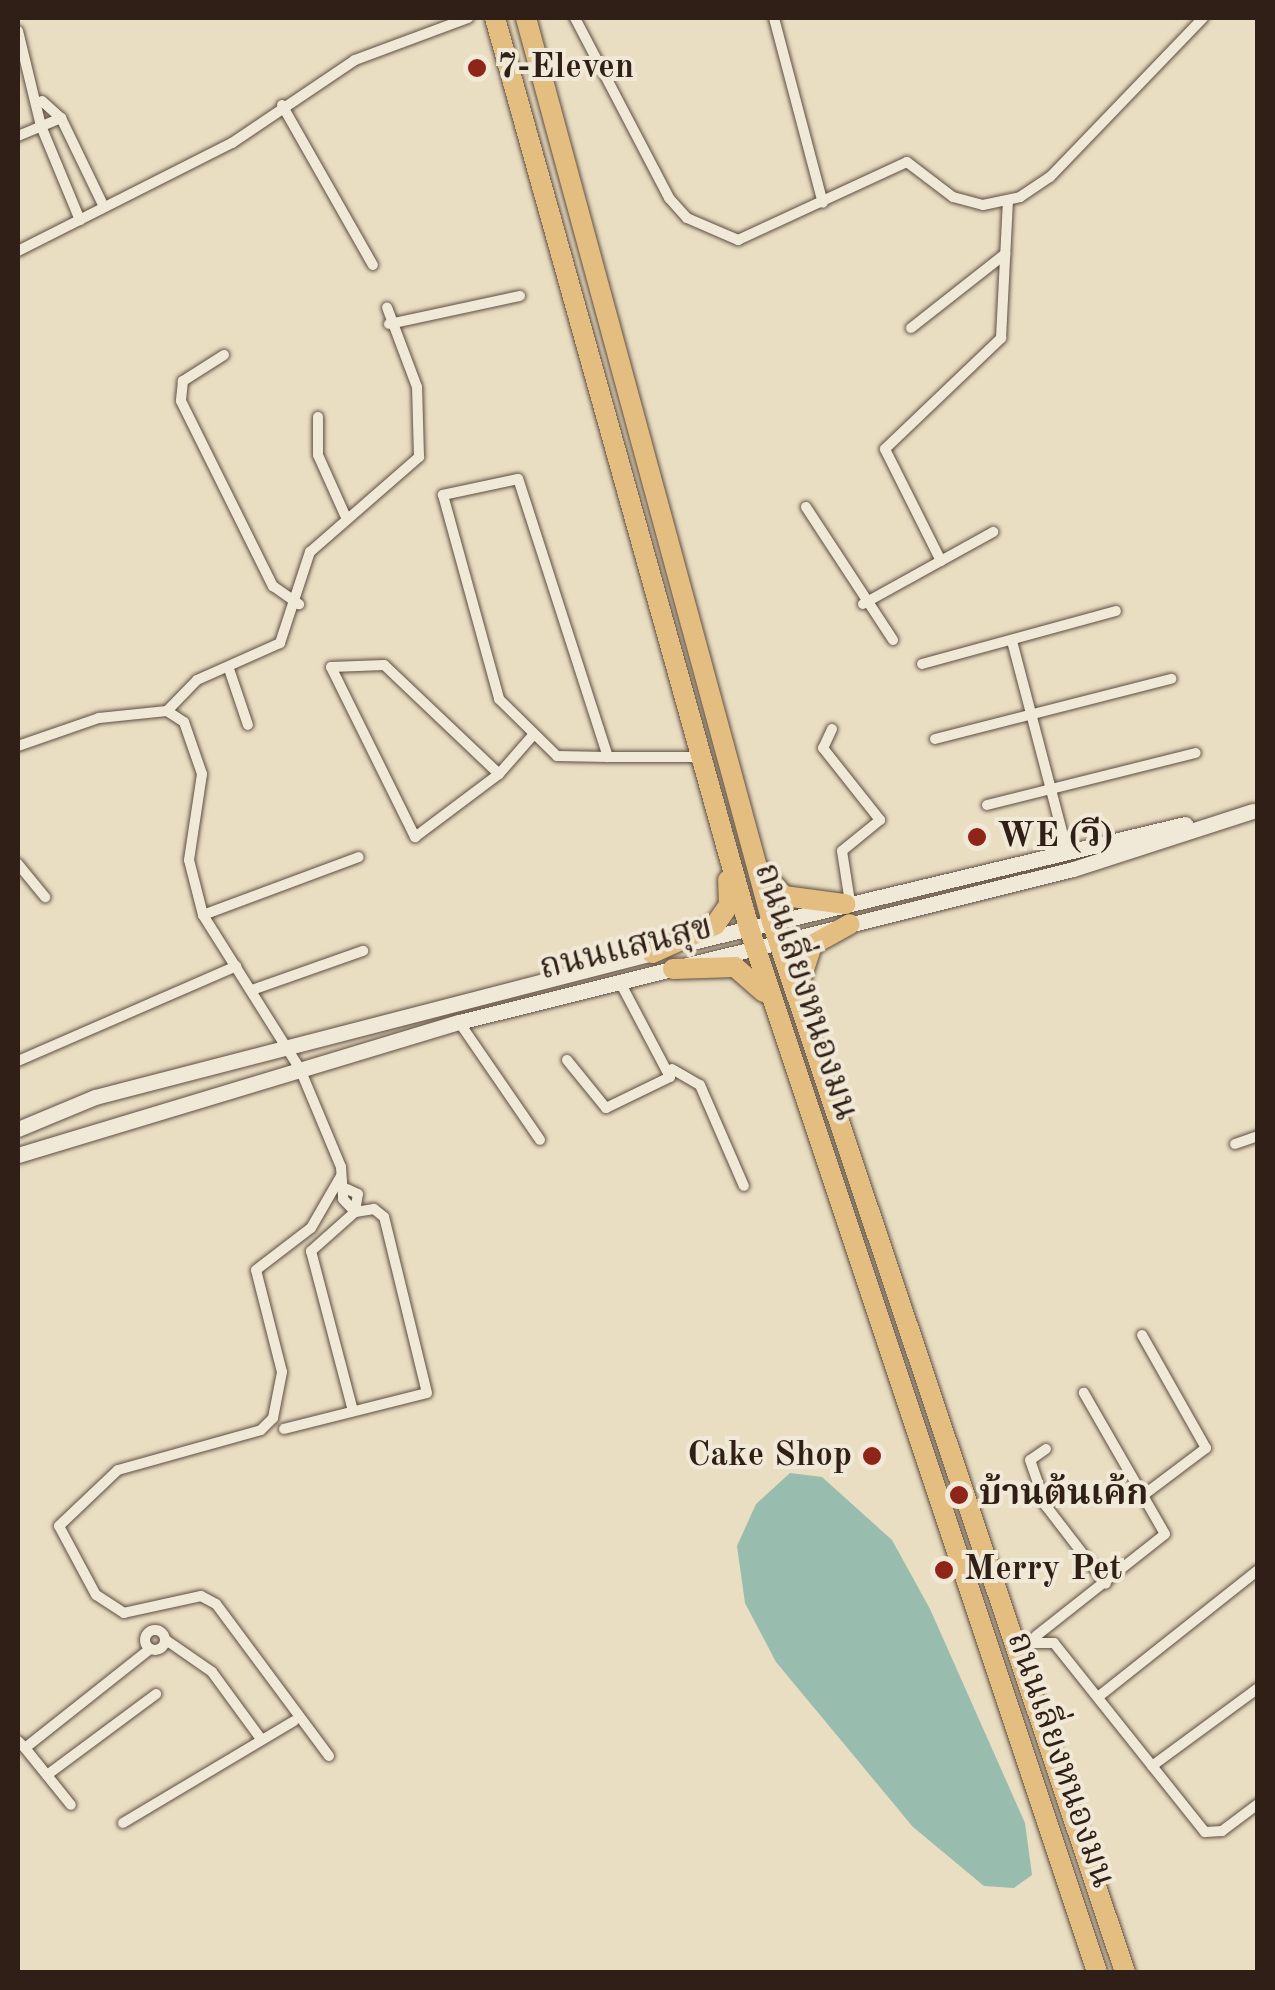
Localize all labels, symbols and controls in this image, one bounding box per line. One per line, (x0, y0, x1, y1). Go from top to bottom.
place label: 7-Eleven (497, 47, 634, 89)
marker: 7-Eleven (466, 57, 488, 79)
place label: WE (วี) (997, 816, 1114, 858)
marker: WE (วี) (966, 826, 988, 848)
street label: ถนนเลี่ยงหนองมน (744, 858, 866, 1126)
street label: ถนนแสนสุข (535, 907, 717, 991)
place label: Cake Shop (687, 1435, 852, 1477)
marker: Cake Shop (861, 1445, 883, 1467)
place label: บ้านต้นเค้ก (979, 1474, 1148, 1516)
marker: บ้านต้นเค้ก (948, 1484, 970, 1506)
place label: Merry Pet (964, 1549, 1122, 1591)
marker: Merry Pet (933, 1559, 955, 1581)
street label: ถนนเลี่ยงหนองมน (997, 1627, 1123, 1893)

